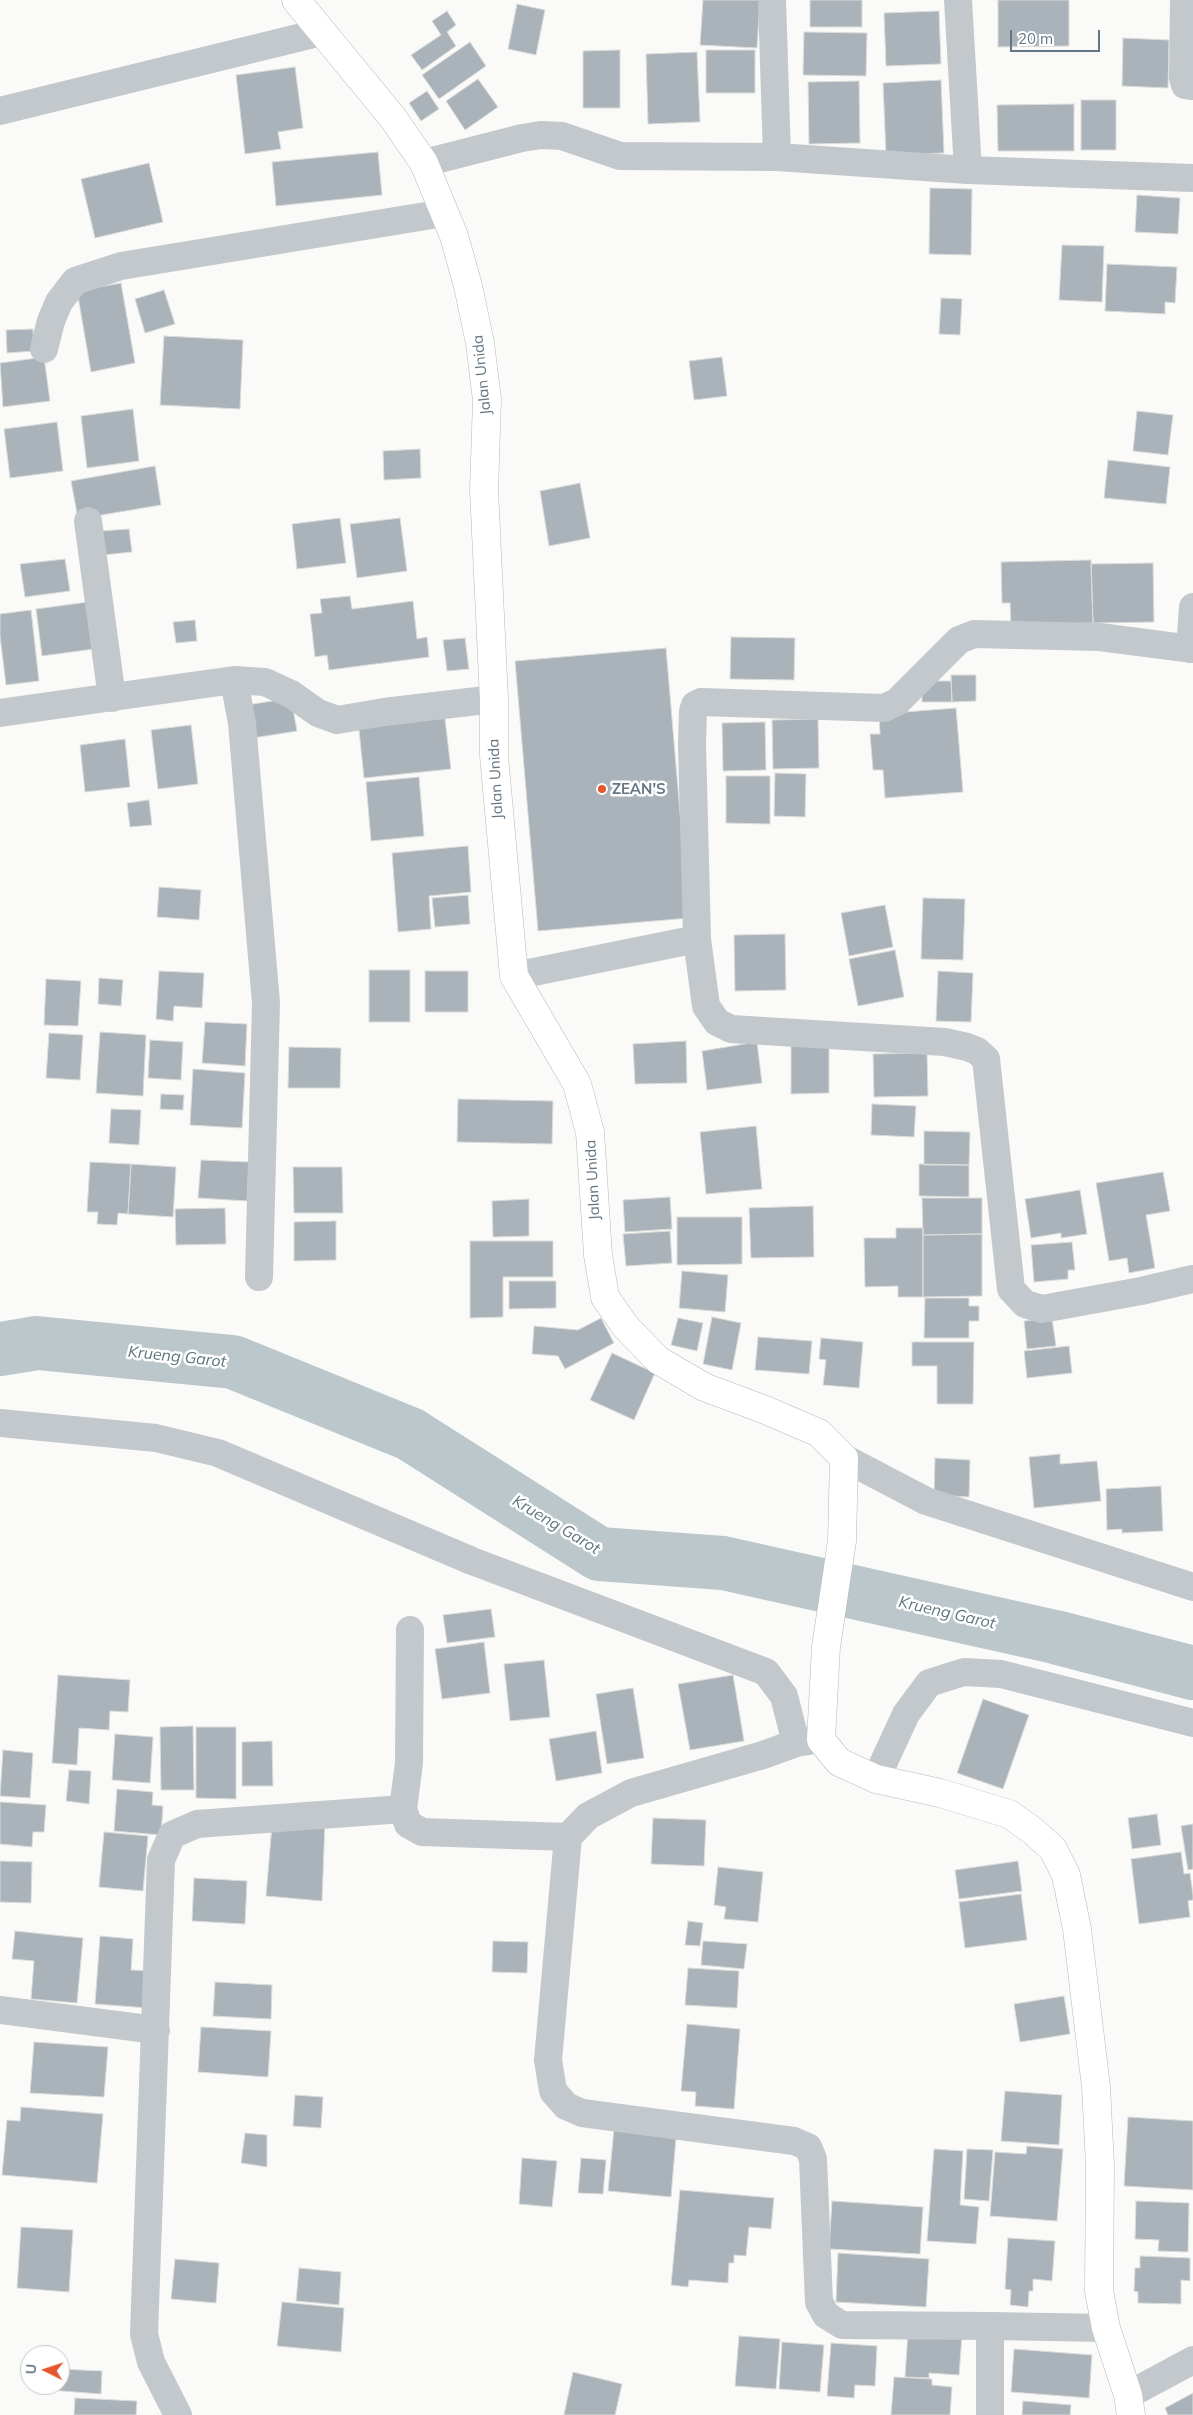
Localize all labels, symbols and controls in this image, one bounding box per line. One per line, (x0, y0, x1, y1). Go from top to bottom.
scale bar (1013, 20, 1103, 52)
text: 20 m (1018, 29, 1053, 48)
street label: Jalan Unida (469, 334, 495, 416)
street label: Jalan Unida (485, 738, 507, 820)
place label: ZEAN'S (612, 780, 666, 798)
marker: ZEAN'S (596, 783, 608, 795)
street label: Jalan Unida (582, 1139, 604, 1221)
water label: Krueng Garot (127, 1342, 227, 1372)
water label: Krueng Garot (509, 1491, 603, 1559)
water label: Krueng Garot (897, 1593, 997, 1633)
north arrow (20, 2345, 70, 2395)
text: U (22, 2363, 40, 2375)

